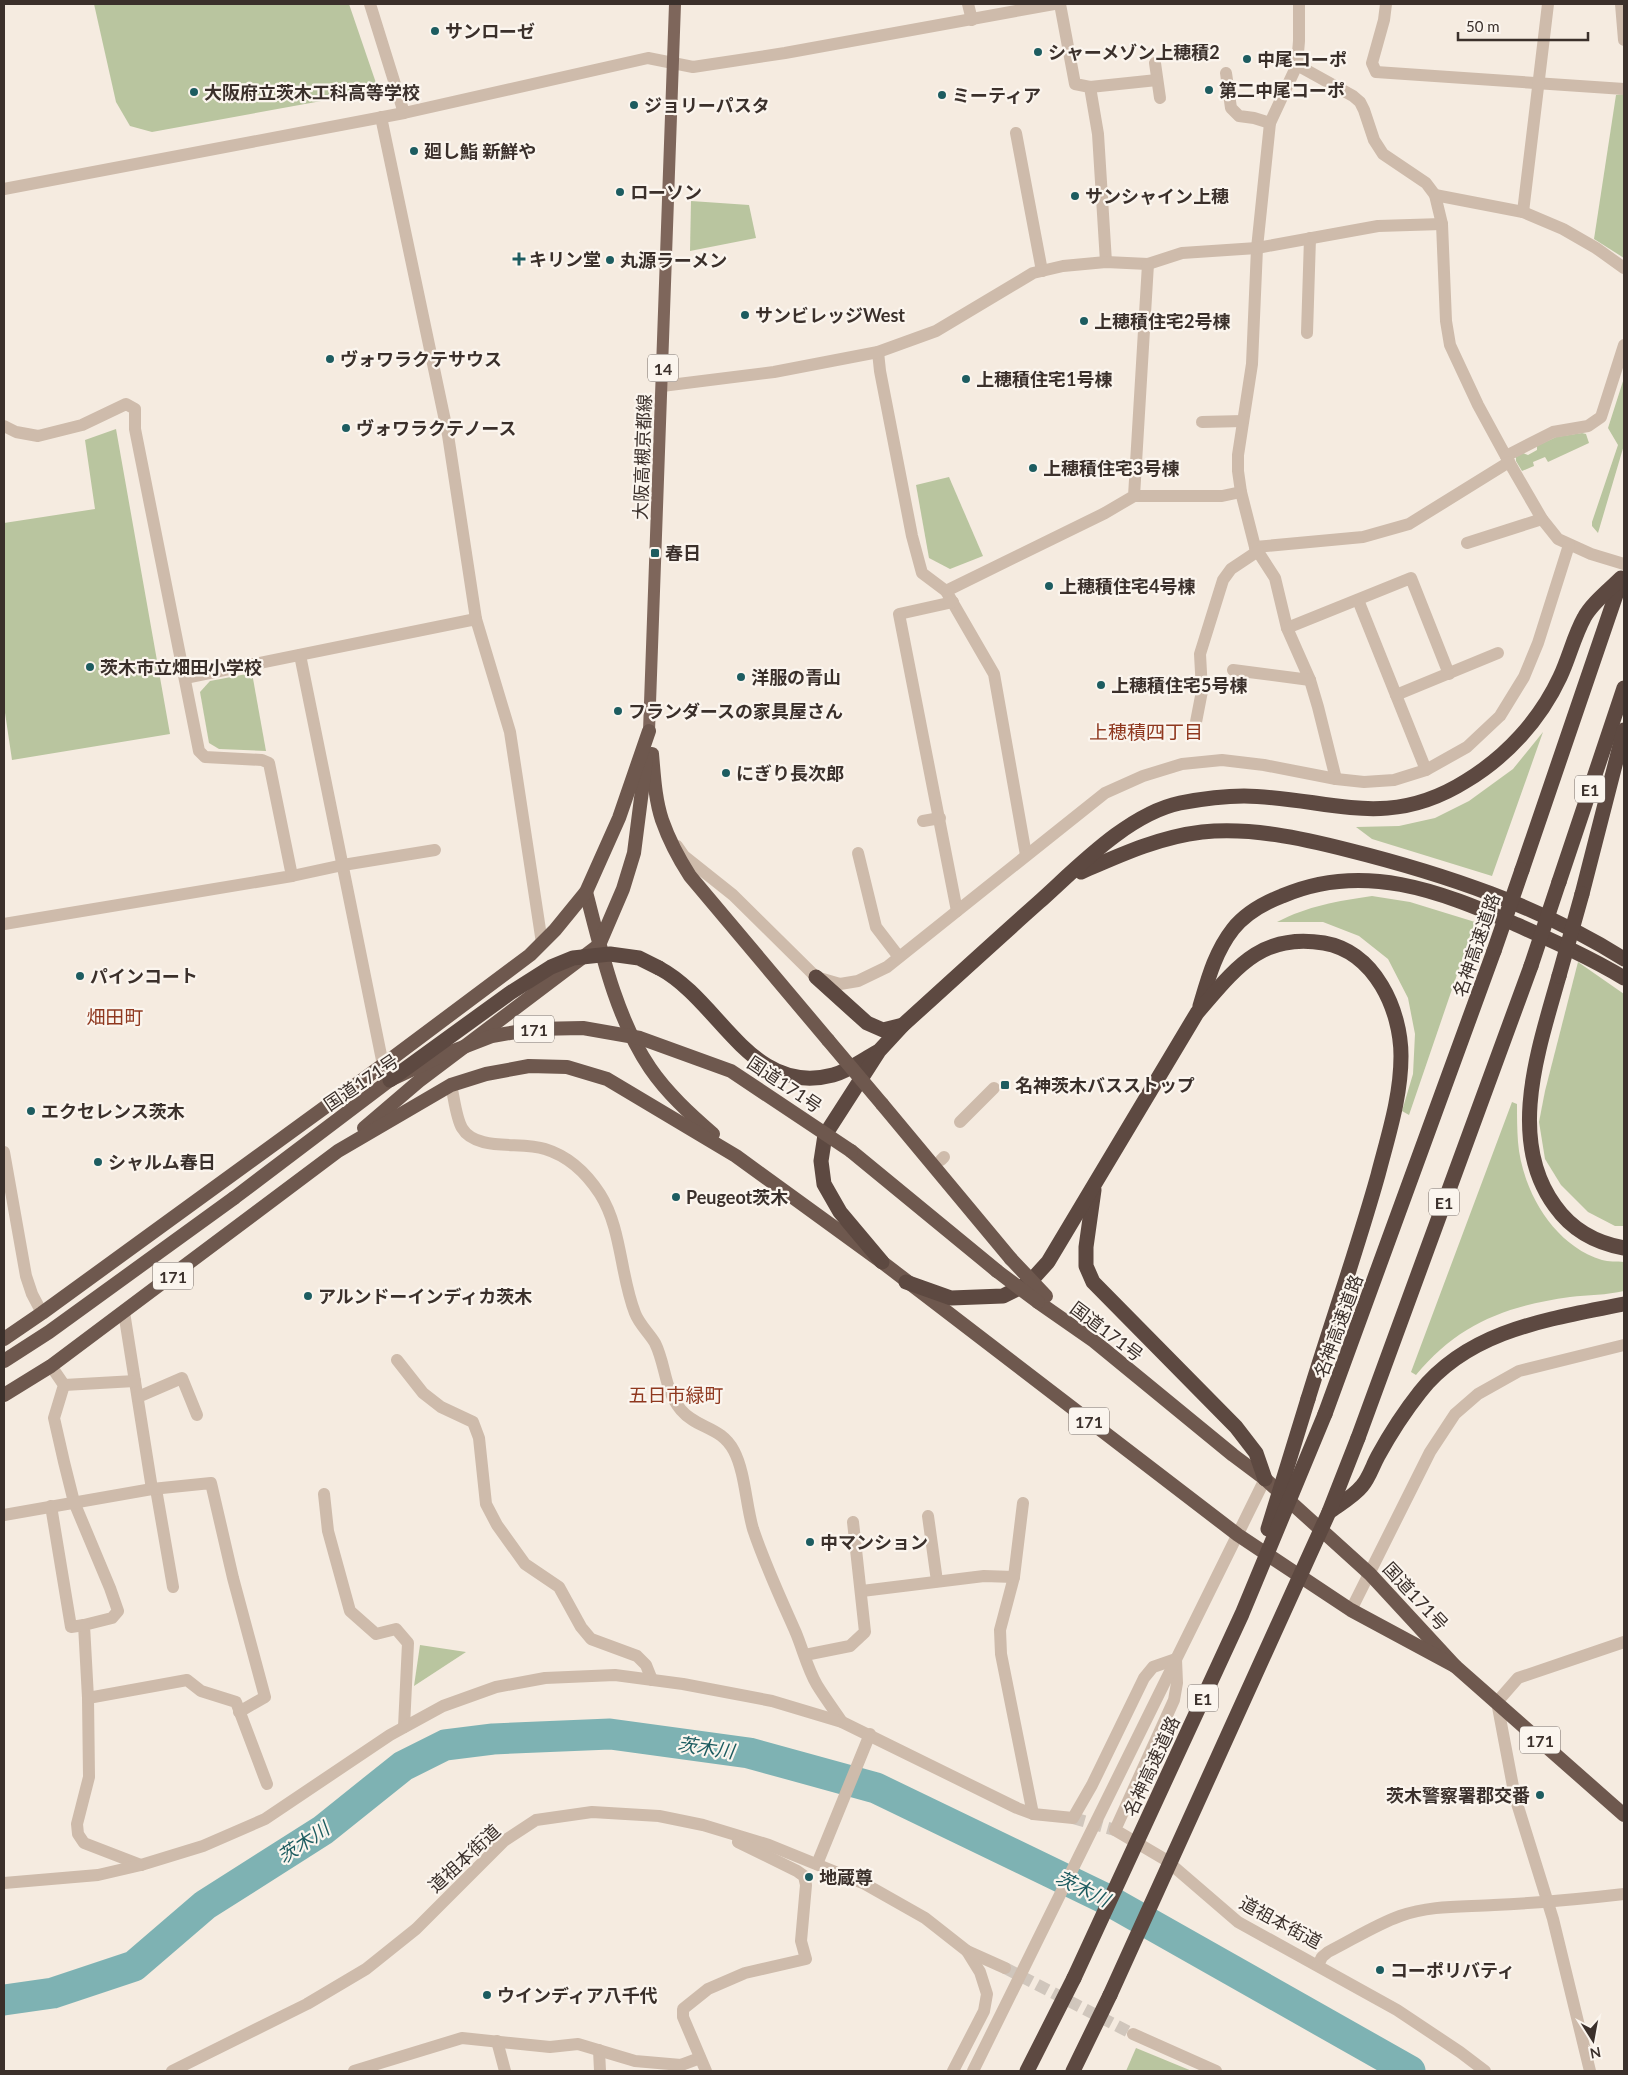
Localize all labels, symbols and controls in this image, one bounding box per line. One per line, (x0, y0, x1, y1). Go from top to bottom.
scale bar (1458, 10, 1588, 42)
text: 50 m (1466, 17, 1500, 35)
place label: サンローゼ (445, 20, 535, 42)
marker: サンローゼ (429, 25, 441, 37)
place label: シャーメゾン上穂積2 (1048, 41, 1220, 63)
marker: シャーメゾン上穂積2 (1032, 46, 1044, 58)
place label: 中尾コーポ (1257, 48, 1347, 70)
marker: 中尾コーポ (1241, 53, 1253, 65)
place label: 第二中尾コーポ (1219, 79, 1345, 101)
place label: 大阪府立茨木工科高等学校 (204, 81, 420, 103)
place label: ミーティア (952, 84, 1041, 106)
marker: 第二中尾コーポ (1203, 84, 1215, 96)
marker: 大阪府立茨木工科高等学校 (188, 86, 200, 98)
marker: ミーティア (936, 89, 948, 101)
place label: ジョリーパスタ (644, 94, 770, 116)
marker: ジョリーパスタ (628, 99, 640, 111)
place label: 廻し鮨 新鮮や (424, 140, 536, 162)
marker: 廻し鮨 新鮮や (408, 145, 420, 157)
place label: ローソン (630, 181, 702, 203)
place label: サンシャイン上穂 (1085, 185, 1229, 207)
marker: ローソン (614, 186, 626, 198)
marker: サンシャイン上穂 (1069, 190, 1081, 202)
place label: キリン堂 (529, 248, 601, 270)
place label: 丸源ラーメン (620, 249, 727, 271)
marker: キリン堂 (513, 253, 525, 265)
marker: 丸源ラーメン (604, 254, 616, 266)
place label: サンビレッジWest (755, 304, 905, 326)
marker: サンビレッジWest (739, 309, 751, 321)
place label: 上穂積住宅2号棟 (1094, 310, 1230, 332)
marker: 上穂積住宅2号棟 (1078, 315, 1090, 327)
place label: ヴォワラクテサウス (340, 348, 502, 370)
marker: ヴォワラクテサウス (324, 353, 336, 365)
road number: 14 (648, 354, 678, 382)
place label: 上穂積住宅1号棟 (976, 368, 1112, 390)
marker: 上穂積住宅1号棟 (960, 373, 972, 385)
street label: 大阪高槻京都線 (629, 394, 655, 520)
place label: ヴォワラクテノース (356, 417, 517, 439)
marker: ヴォワラクテノース (340, 422, 352, 434)
place label: 上穂積住宅3号棟 (1043, 457, 1179, 479)
marker: 上穂積住宅3号棟 (1027, 462, 1039, 474)
place label: 春日 (665, 542, 701, 564)
marker: 春日 (649, 547, 661, 559)
place label: 上穂積住宅4号棟 (1059, 575, 1195, 597)
marker: 上穂積住宅4号棟 (1043, 580, 1055, 592)
place label: 茨木市立畑田小学校 (100, 656, 262, 678)
marker: 茨木市立畑田小学校 (84, 661, 96, 673)
place label: 洋服の青山 (751, 666, 841, 688)
marker: 洋服の青山 (735, 671, 747, 683)
place label: 上穂積住宅5号棟 (1111, 674, 1247, 696)
marker: 上穂積住宅5号棟 (1095, 679, 1107, 691)
place label: フランダースの家具屋さん (628, 700, 843, 722)
marker: フランダースの家具屋さん (612, 705, 624, 717)
district label: 上穂積四丁目 (1089, 720, 1203, 743)
place label: にぎり長次郎 (736, 762, 844, 784)
marker: にぎり長次郎 (720, 767, 732, 779)
road number: E1 (1575, 776, 1605, 802)
street label: 名神高速道路 (1448, 890, 1504, 1000)
place label: パインコート (90, 965, 198, 987)
marker: パインコート (74, 970, 86, 982)
district label: 畑田町 (86, 1005, 144, 1028)
road number: 171 (514, 1016, 554, 1042)
street label: 国道171号 (319, 1049, 403, 1115)
street label: 国道171号 (743, 1051, 827, 1117)
place label: 名神茨木バスストップ (1015, 1074, 1195, 1096)
marker: 名神茨木バスストップ (999, 1079, 1011, 1091)
place label: エクセレンス茨木 (41, 1100, 185, 1122)
marker: エクセレンス茨木 (25, 1105, 37, 1117)
place label: シャルム春日 (108, 1151, 216, 1173)
marker: シャルム春日 (92, 1156, 104, 1168)
place label: Peugeot茨木 (686, 1186, 788, 1208)
road number: E1 (1429, 1188, 1459, 1216)
marker: Peugeot茨木 (670, 1191, 682, 1203)
road number: 171 (153, 1262, 193, 1290)
street label: 名神高速道路 (1309, 1271, 1367, 1381)
place label: アルンドーインディカ茨木 (318, 1285, 532, 1307)
marker: アルンドーインディカ茨木 (302, 1290, 314, 1302)
street label: 国道171号 (1066, 1297, 1148, 1365)
district label: 五日市緑町 (628, 1383, 724, 1406)
road number: 171 (1069, 1408, 1109, 1434)
place label: 中マンション (820, 1531, 928, 1553)
marker: 中マンション (804, 1536, 816, 1548)
street label: 国道171号 (1379, 1557, 1453, 1635)
road number: E1 (1188, 1685, 1218, 1712)
street label: 名神高速道路 (1118, 1712, 1184, 1820)
road number: 171 (1520, 1726, 1560, 1754)
water label: 茨木川 (676, 1732, 738, 1763)
place label: 茨木警察署郡交番 (1386, 1784, 1530, 1806)
marker: 茨木警察署郡交番 (1534, 1789, 1546, 1801)
water label: 茨木川 (273, 1815, 335, 1867)
street label: 道祖本街道 (424, 1819, 504, 1897)
water label: 茨木川 (1052, 1865, 1115, 1912)
place label: 地蔵尊 (819, 1866, 873, 1888)
marker: 地蔵尊 (803, 1871, 815, 1883)
street label: 道祖本街道 (1236, 1891, 1326, 1953)
place label: コーポリバティ (1390, 1959, 1515, 1981)
marker: コーポリバティ (1374, 1964, 1386, 1976)
place label: ウインディア八千代 (497, 1984, 658, 2006)
marker: ウインディア八千代 (481, 1989, 493, 2001)
north arrow (1568, 2015, 1618, 2065)
text: N (1589, 2044, 1602, 2063)

